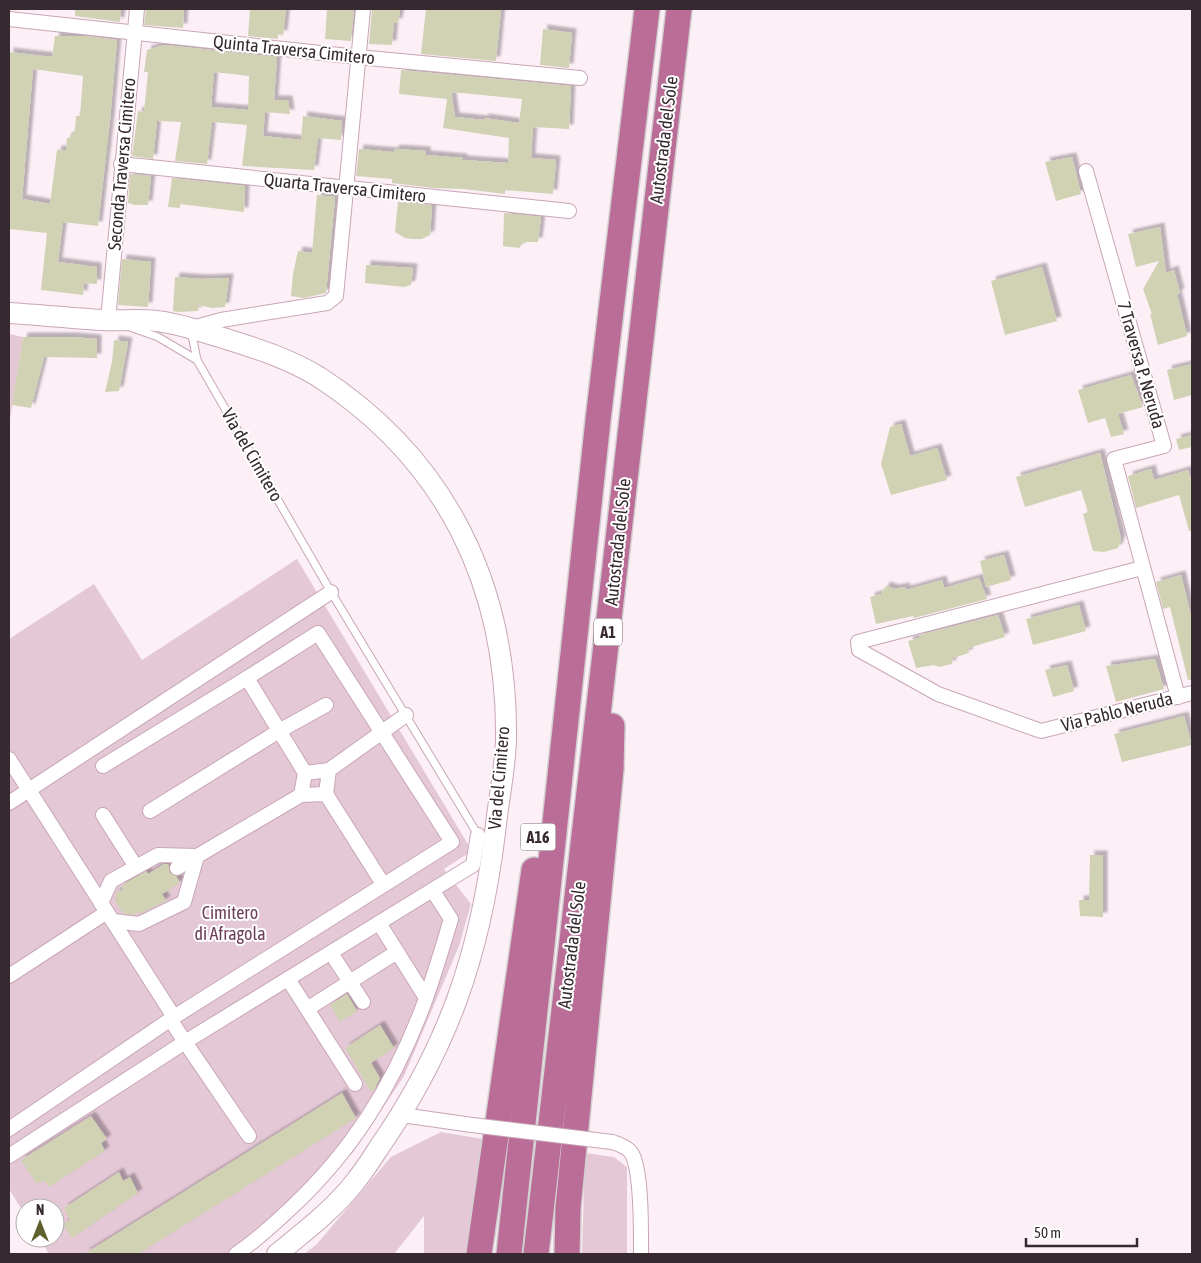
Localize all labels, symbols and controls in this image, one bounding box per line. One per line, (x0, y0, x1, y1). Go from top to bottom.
street label: Quinta Traversa Cimitero (212, 31, 376, 68)
street label: Autostrada del Sole (645, 75, 682, 205)
street label: Seconda Traversa Cimitero (103, 77, 140, 251)
street label: Quarta Traversa Cimitero (263, 169, 427, 206)
street label: 7 Traversa P. Neruda (1113, 299, 1170, 431)
street label: Via del Cimitero (217, 404, 288, 505)
street label: Autostrada del Sole (600, 477, 635, 607)
road number: A1 (594, 618, 622, 646)
street label: Via Pablo Neruda (1059, 687, 1175, 736)
street label: Via del Cimitero (484, 725, 513, 831)
road number: A16 (520, 824, 556, 850)
street label: Autostrada del Sole (553, 880, 590, 1010)
park label: Cimitero di Afragola (194, 902, 266, 944)
north arrow (15, 1198, 65, 1248)
text: N (36, 1202, 44, 1218)
scale bar (1026, 1216, 1137, 1248)
text: 50 m (1034, 1224, 1061, 1241)

